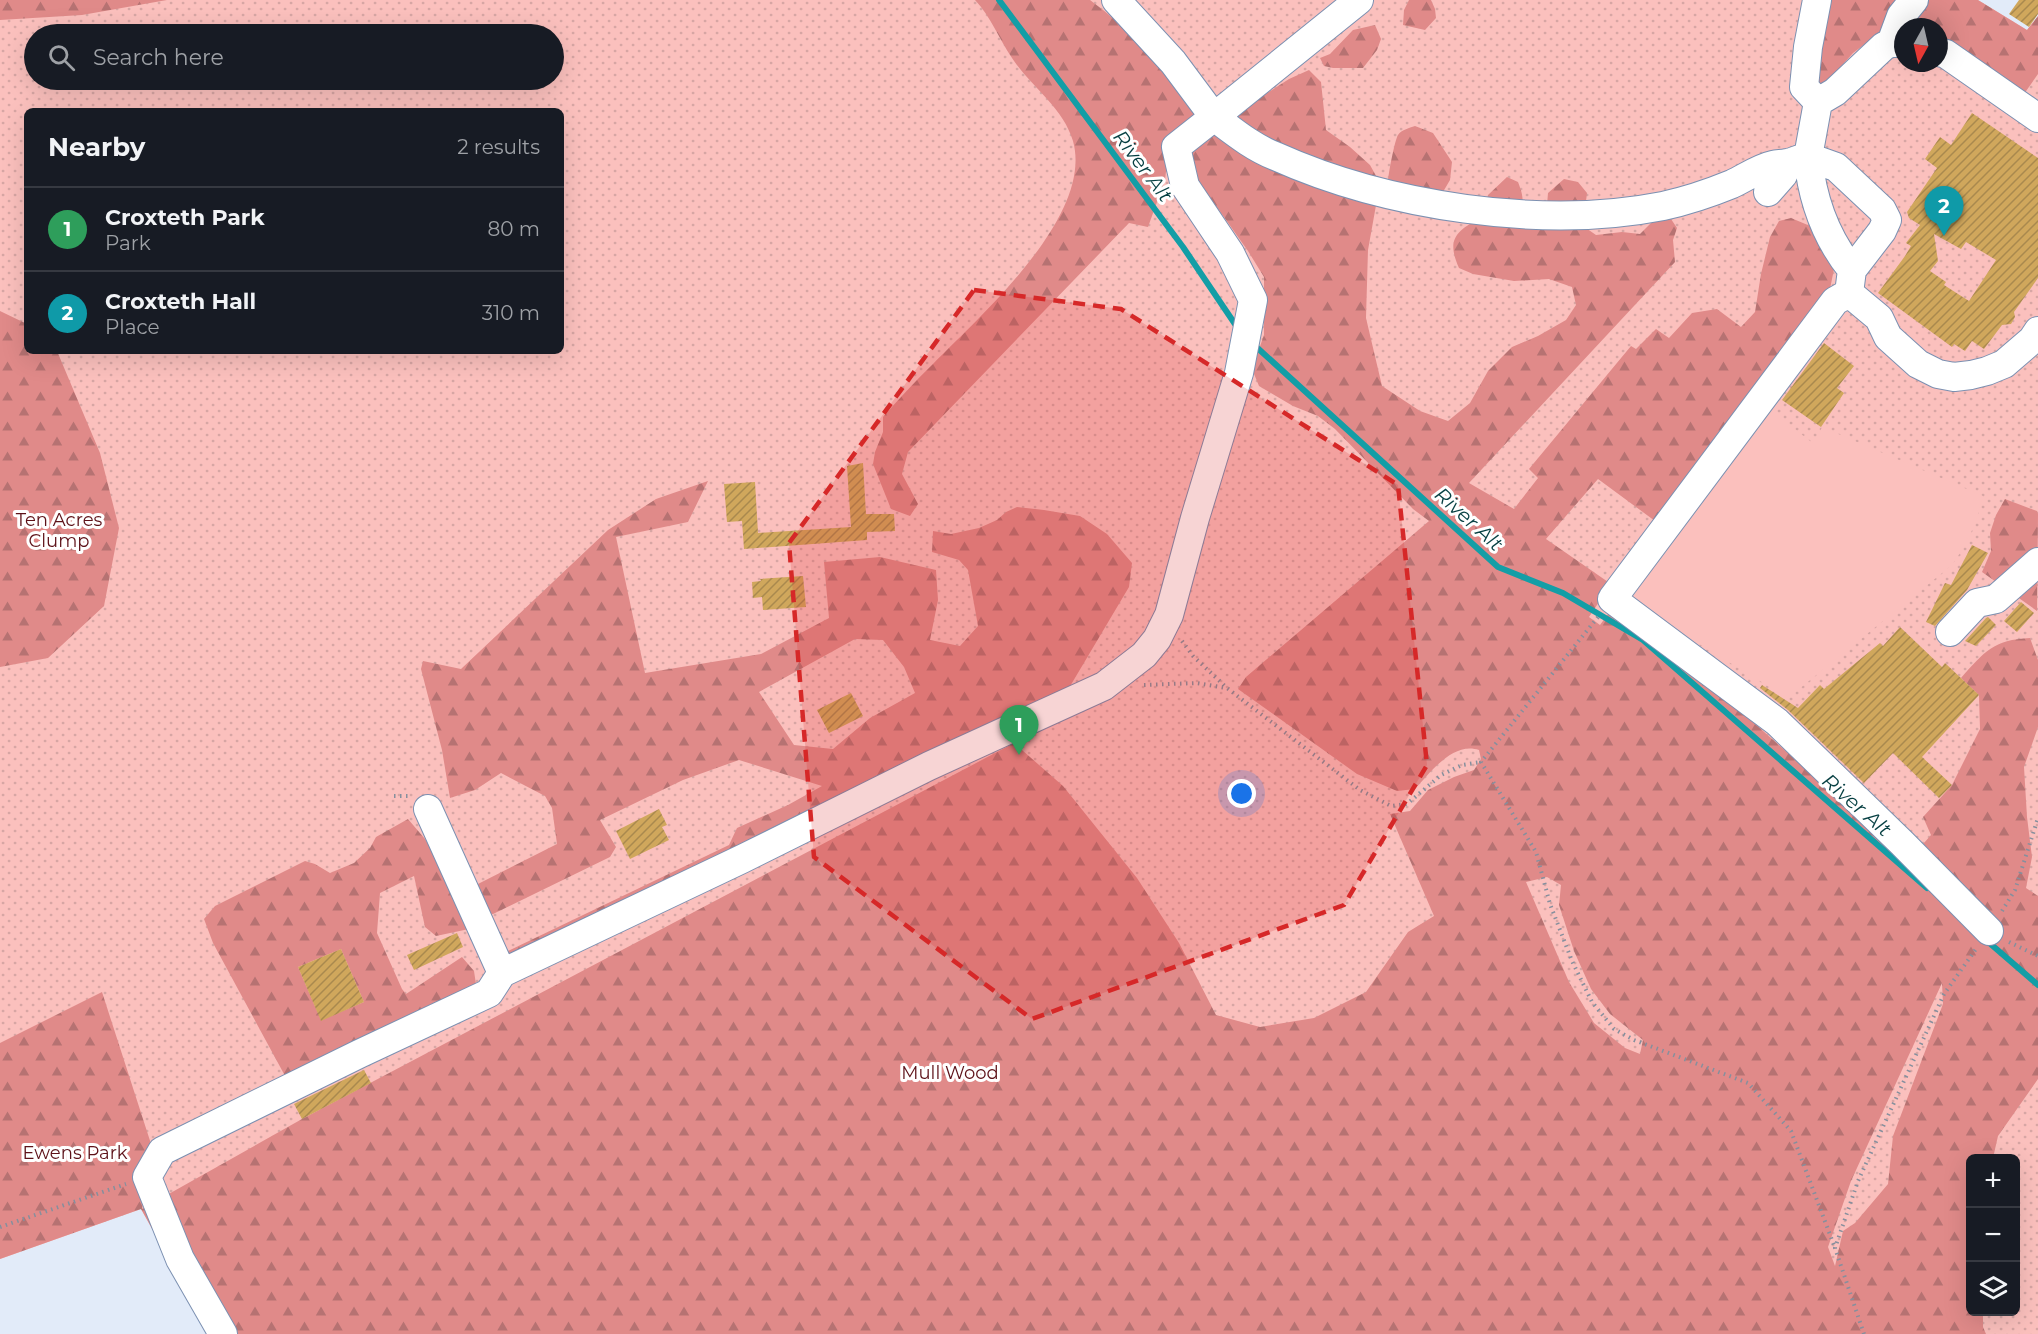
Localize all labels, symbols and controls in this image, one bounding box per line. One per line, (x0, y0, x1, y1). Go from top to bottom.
north arrow (1894, 18, 1948, 72)
search box (24, 24, 564, 90)
icon: search (45, 41, 78, 74)
text: Search here (93, 44, 224, 71)
water label: River Alt (1108, 125, 1178, 207)
text: Nearby (48, 131, 145, 163)
text: 2 results (457, 135, 540, 159)
pin: 2 (1924, 186, 1964, 236)
text: Croxteth Park (105, 204, 265, 231)
text: 1 (64, 217, 71, 241)
text: 80 m (488, 217, 540, 241)
text: Park (105, 231, 151, 255)
text: Croxteth Hall (105, 288, 256, 315)
text: 2 (62, 301, 73, 325)
text: 310 m (482, 301, 540, 325)
text: Place (105, 315, 160, 339)
water label: River Alt (1430, 482, 1508, 556)
park label: Ten Acres Clump (16, 509, 103, 552)
pin: 1 (1000, 706, 1038, 755)
water label: River Alt (1818, 769, 1896, 841)
your location (1227, 779, 1256, 808)
park label: Mull Wood (901, 1062, 999, 1084)
park label: Ewens Park (22, 1142, 128, 1164)
map controls (1966, 1154, 2020, 1316)
button: + (1966, 1154, 2020, 1208)
button: − (1966, 1208, 2020, 1262)
button: layers (1966, 1262, 2020, 1316)

